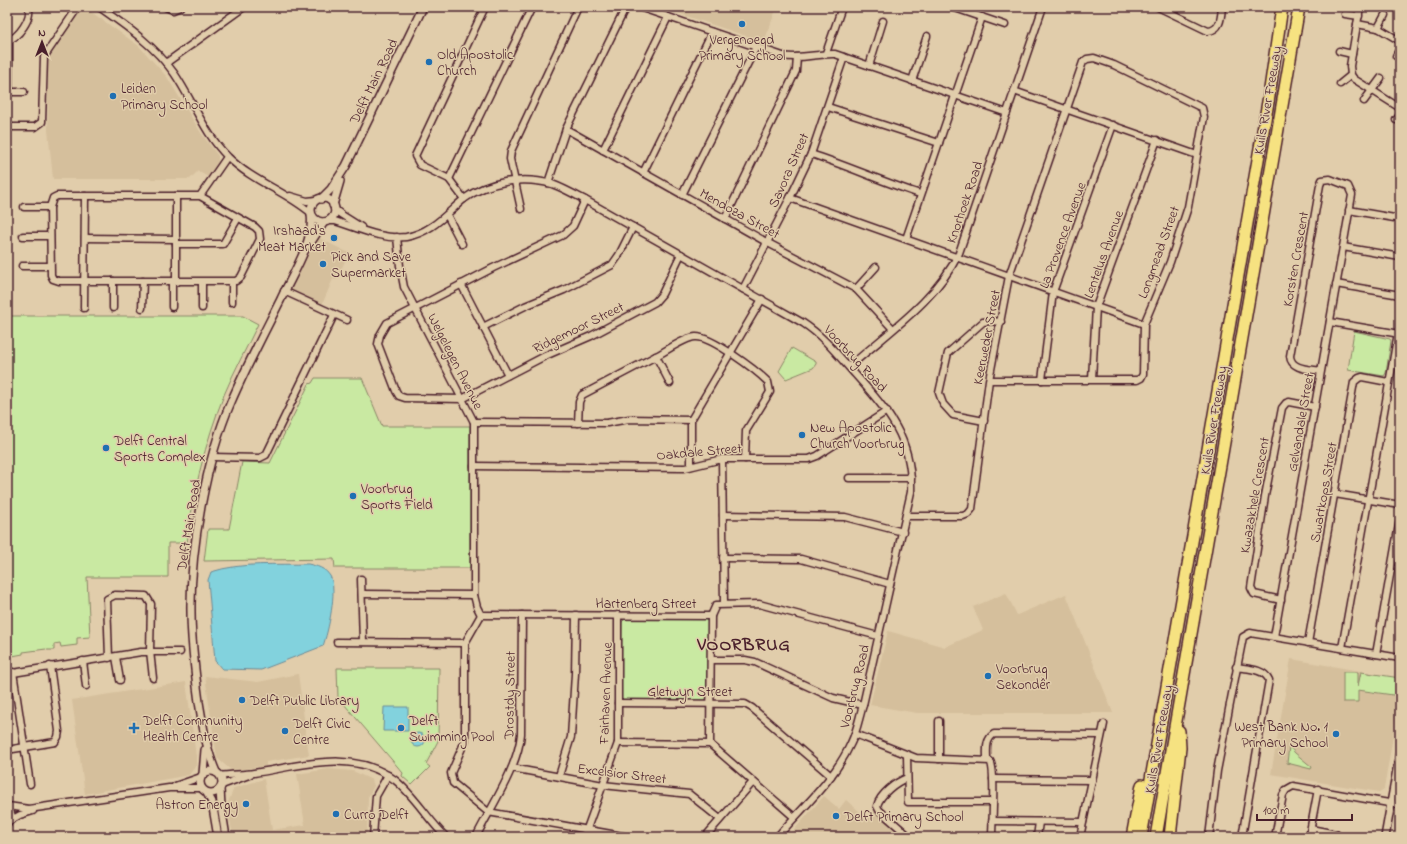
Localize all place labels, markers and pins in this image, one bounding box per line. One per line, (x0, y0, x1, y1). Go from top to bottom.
marker: Vergenoegd Primary School (737, 19, 747, 29)
place label: Vergenoegd Primary School (699, 30, 785, 68)
place label: Old Apostolic Church (437, 45, 514, 82)
marker: Old Apostolic Church (424, 57, 434, 67)
place label: Leiden Primary School (121, 79, 208, 117)
marker: Leiden Primary School (108, 91, 118, 101)
place label: Irshaad's Meat Market (258, 221, 326, 258)
marker: Irshaad's Meat Market (329, 233, 339, 243)
place label: Pick and Save Supermarket (331, 247, 412, 284)
marker: Pick and Save Supermarket (318, 259, 328, 269)
place label: New Apostolic Church Voorbrug (810, 418, 905, 456)
marker: New Apostolic Church Voorbrug (797, 430, 807, 440)
place label: Delft Central Sports Complex (113, 431, 205, 468)
marker: Delft Central Sports Complex (101, 443, 111, 453)
place label: Voorbrug Sports Field (360, 479, 433, 516)
marker: Voorbrug Sports Field (348, 491, 358, 501)
place label: Voorbrug Sekondêr (995, 659, 1051, 696)
marker: Voorbrug Sekondêr (983, 671, 993, 681)
place label: Delft Public Library (249, 691, 359, 713)
marker: Delft Public Library (237, 695, 247, 705)
place label: Delft Community Health Centre (142, 711, 243, 748)
place label: Delft Swimming Pool (408, 711, 494, 749)
place label: Delft Civic Centre (292, 714, 351, 751)
place label: West Bank No. 1 Primary School (1234, 717, 1329, 755)
marker: Delft Community Health Centre (128, 722, 140, 734)
marker: Delft Swimming Pool (396, 723, 406, 733)
marker: Delft Civic Centre (280, 726, 290, 736)
marker: West Bank No. 1 Primary School (1331, 729, 1341, 739)
place label: Astron Energy (155, 795, 238, 817)
marker: Astron Energy (241, 799, 251, 809)
place label: Curro Delft (344, 805, 409, 826)
place label: Delft Primary School (843, 807, 964, 829)
marker: Curro Delft (331, 809, 341, 819)
marker: Delft Primary School (831, 811, 841, 821)

